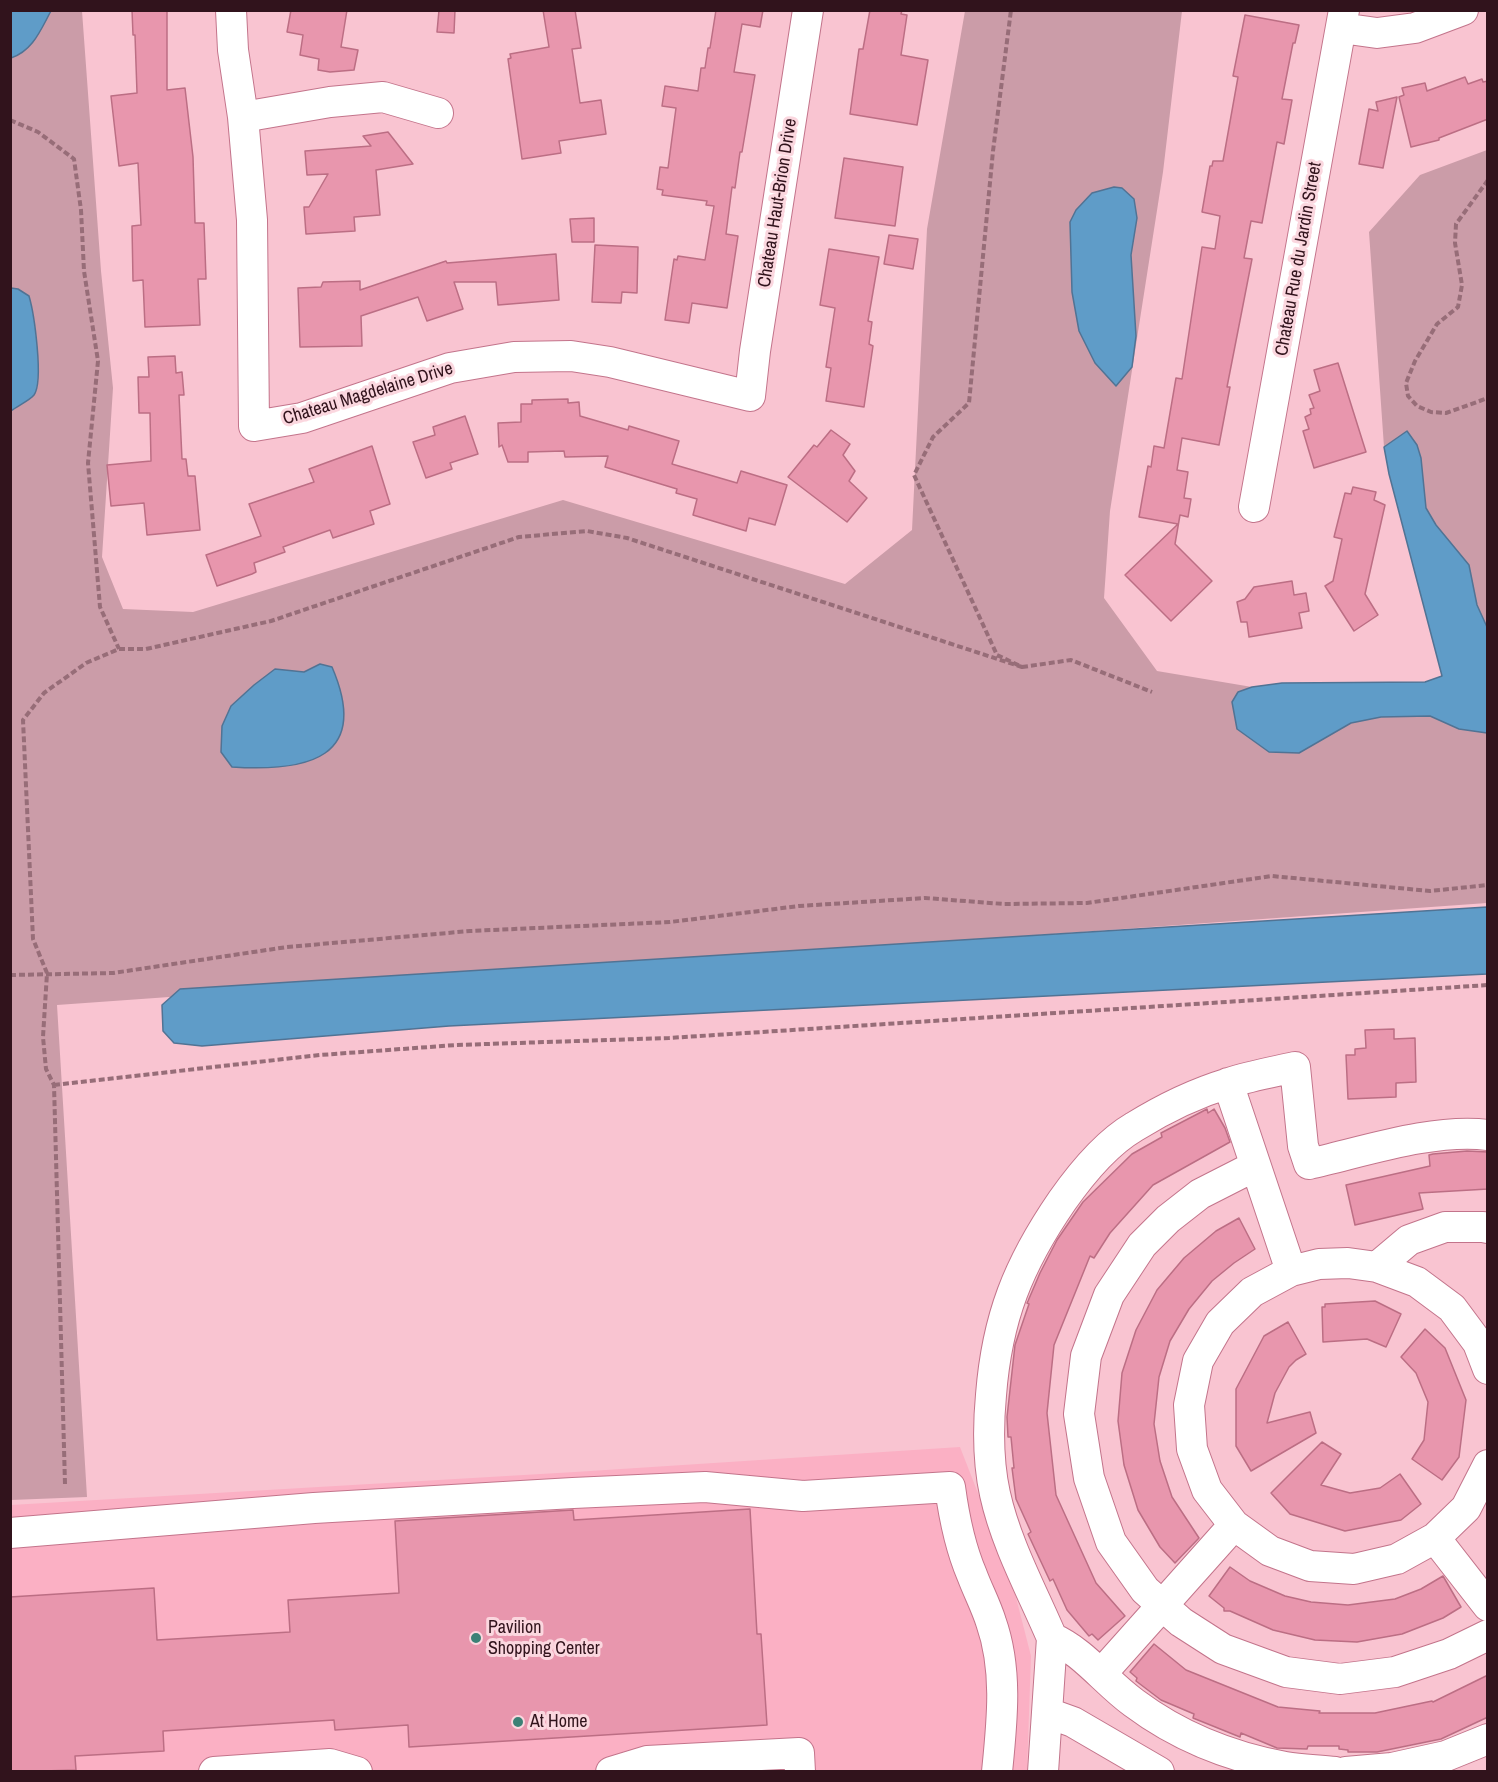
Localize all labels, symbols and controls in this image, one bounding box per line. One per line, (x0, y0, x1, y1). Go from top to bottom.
street label: Chateau Haut-Brion Drive (754, 117, 802, 289)
street label: Chateau Rue du Jardin Street (1271, 161, 1327, 357)
street label: Chateau Magdelaine Drive (280, 358, 456, 430)
place label: Pavilion Shopping Center (488, 1617, 600, 1660)
marker: Pavilion Shopping Center (469, 1631, 483, 1645)
place label: At Home (530, 1711, 587, 1733)
marker: At Home (511, 1715, 525, 1729)

